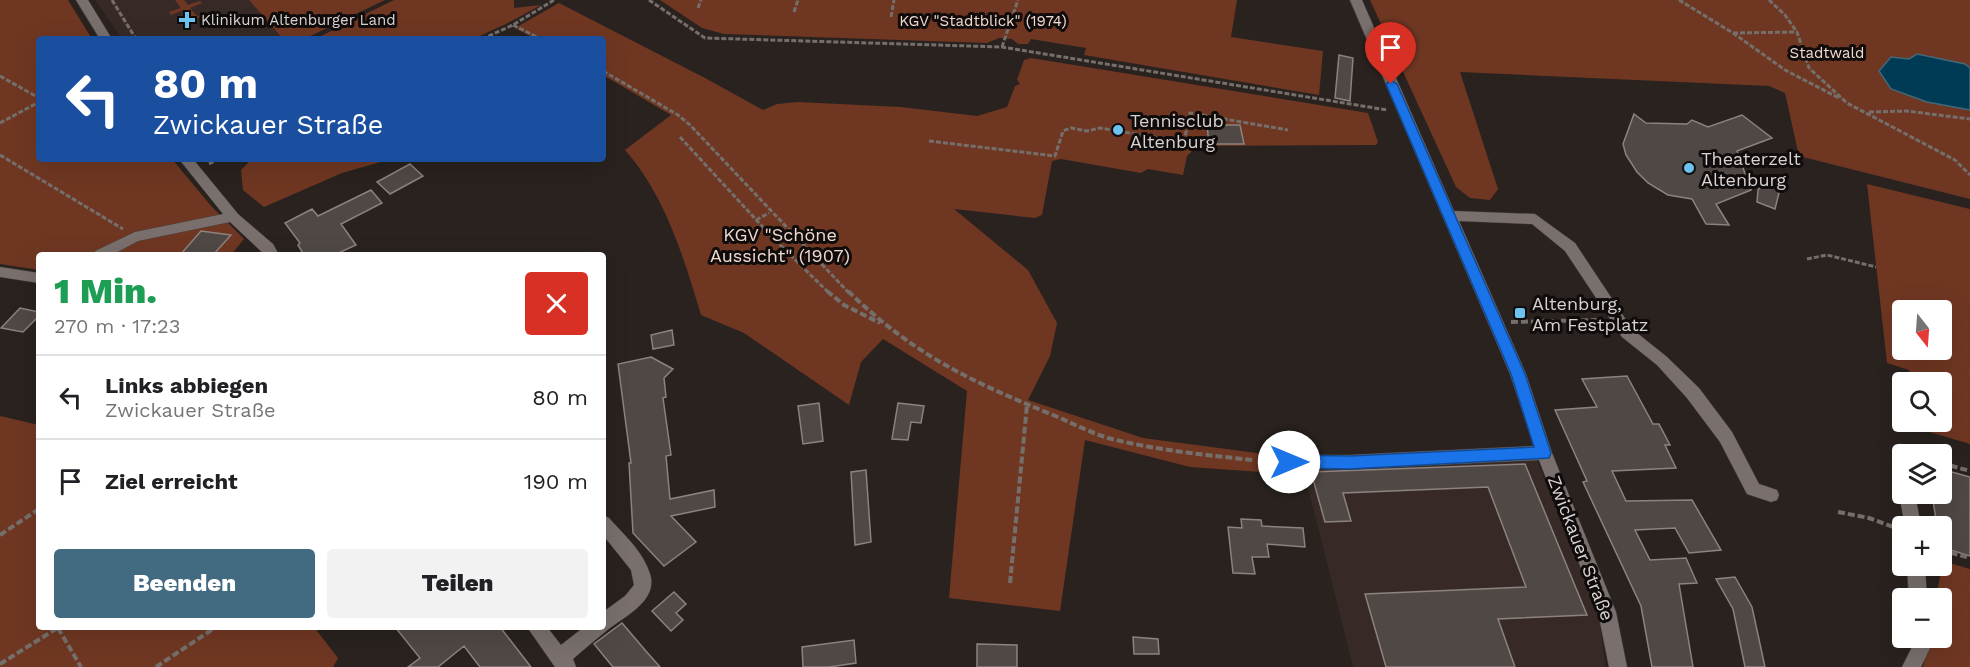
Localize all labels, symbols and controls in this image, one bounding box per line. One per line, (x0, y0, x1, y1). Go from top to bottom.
marker: Klinikum Altenburger Land (178, 11, 196, 29)
place label: Klinikum Altenburger Land (201, 11, 396, 29)
park label: KGV "Stadtblick" (1974) (899, 12, 1067, 30)
pin (1365, 22, 1416, 84)
icon: arrive (1374, 31, 1407, 64)
park label: Stadtwald (1790, 44, 1864, 62)
text: 80 m (153, 59, 258, 108)
icon: left (54, 60, 132, 138)
text: Zwickauer Straße (153, 109, 383, 141)
place label: Tennisclub Altenburg (1130, 110, 1224, 152)
marker: Tennisclub Altenburg (1111, 123, 1125, 137)
place label: Theaterzelt Altenburg (1701, 148, 1801, 190)
marker: Theaterzelt Altenburg (1682, 161, 1696, 175)
park label: KGV "Schöne Aussicht" (1907) (710, 224, 850, 266)
text: 1 Min. (54, 270, 157, 312)
button: close (525, 272, 588, 335)
place label: Altenburg, Am Festplatz (1532, 293, 1648, 335)
north arrow (1892, 300, 1952, 360)
map controls (1892, 300, 1952, 648)
marker: Altenburg, Am Festplatz (1513, 306, 1527, 320)
text: 270 m · 17:23 (54, 314, 180, 338)
button: search (1892, 372, 1952, 432)
text: Links abbiegen (105, 373, 268, 398)
icon: left (54, 381, 87, 414)
text: 80 m (532, 385, 588, 410)
text: Zwickauer Straße (105, 398, 276, 422)
position arrow (1257, 430, 1321, 494)
button: layers (1892, 444, 1952, 504)
icon: arrive (54, 465, 87, 498)
text: Ziel erreicht (105, 469, 238, 494)
text: 190 m (524, 469, 588, 494)
street label: Zwickauer Straße (1544, 473, 1618, 623)
button: + (1892, 516, 1952, 576)
button: Beenden (54, 549, 315, 618)
button: Teilen (327, 549, 588, 618)
button: − (1892, 588, 1952, 648)

